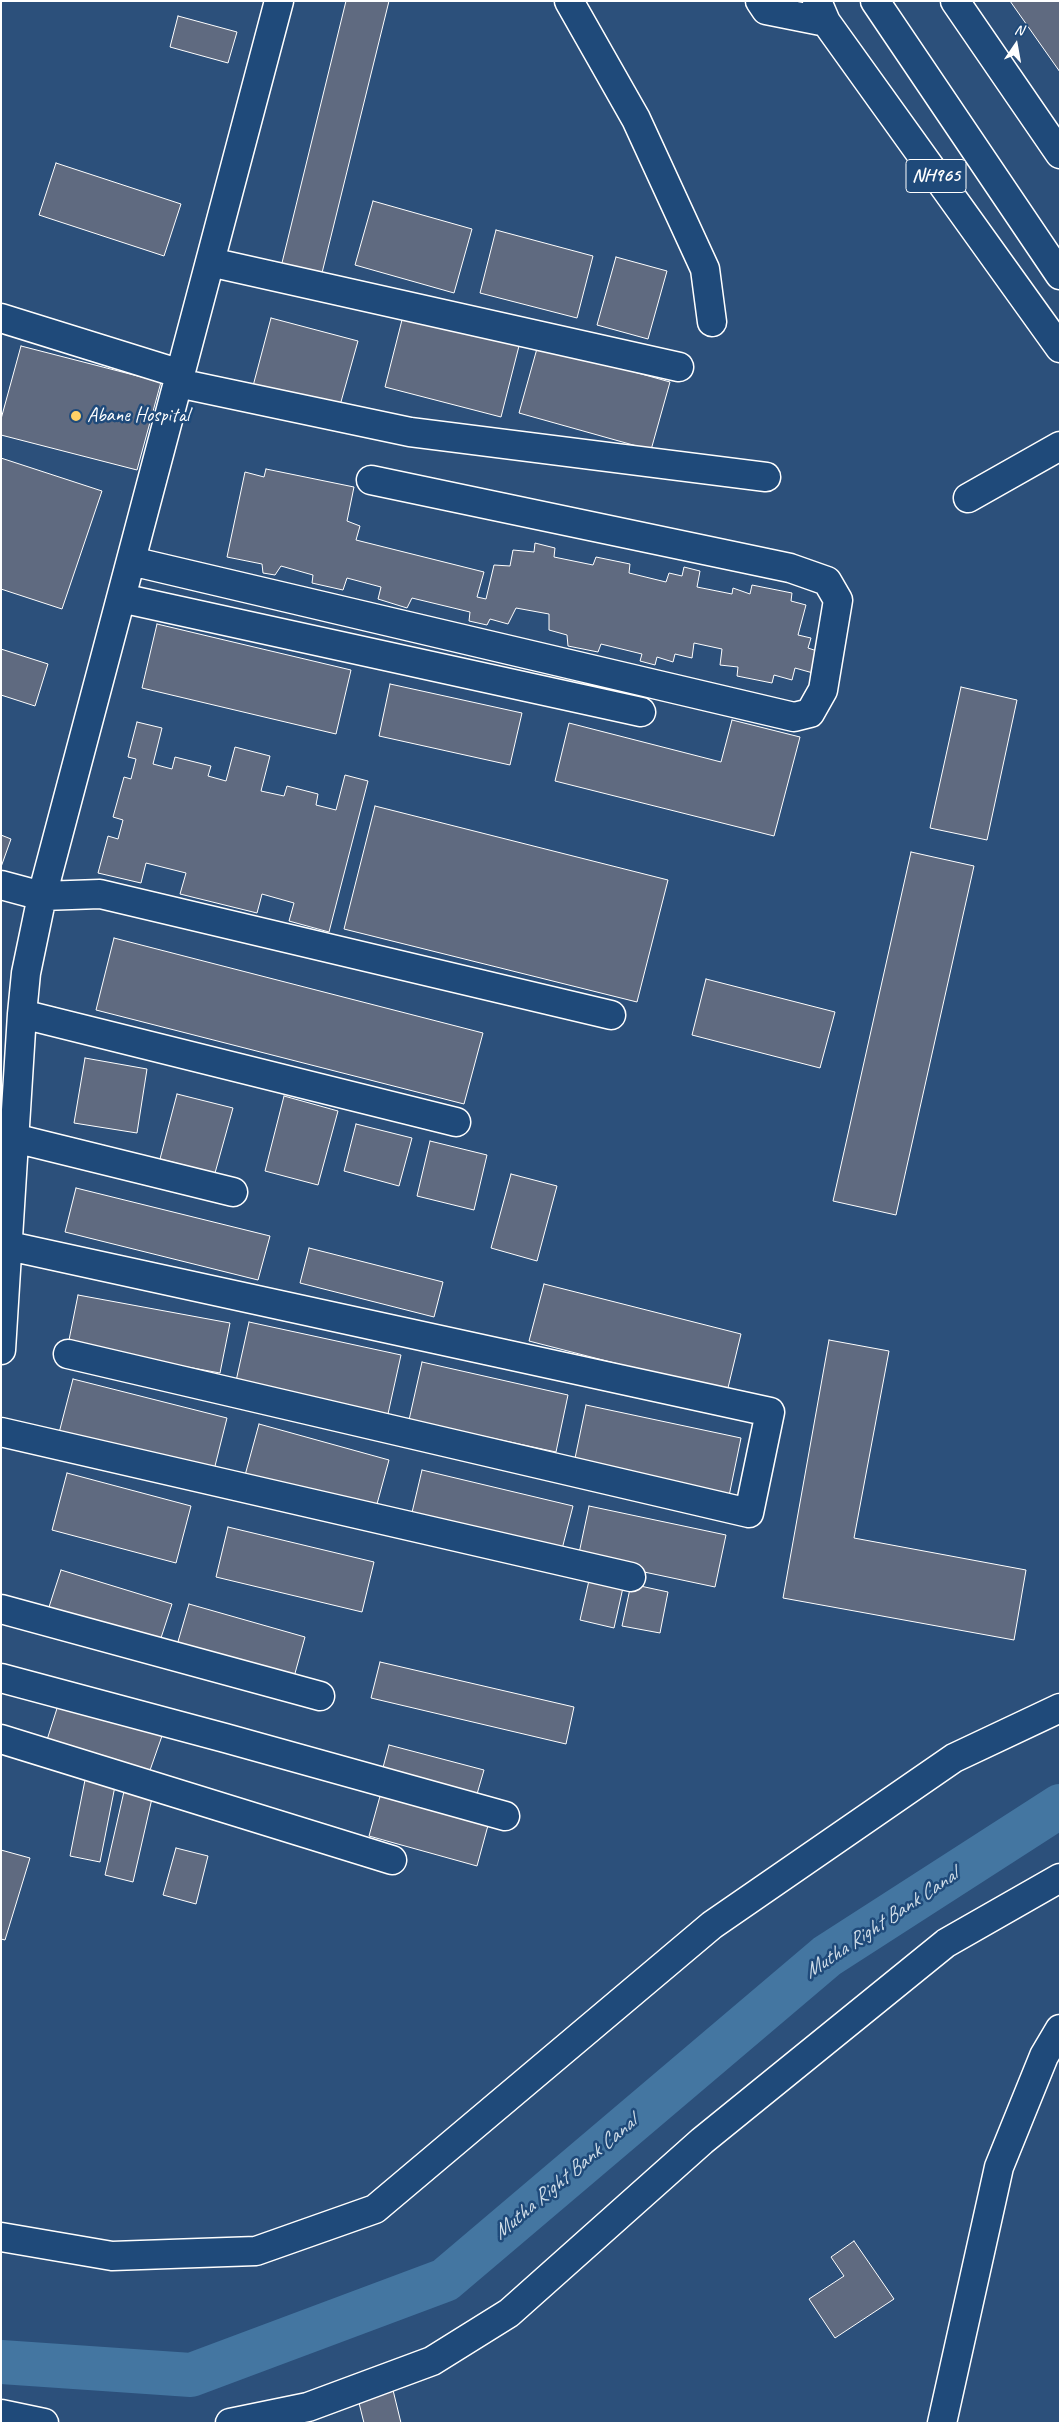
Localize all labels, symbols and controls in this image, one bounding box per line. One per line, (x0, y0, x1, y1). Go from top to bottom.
north arrow (991, 20, 1041, 70)
text: N (1013, 21, 1025, 39)
road number: NH965 (906, 160, 966, 192)
place label: Abane Hospital (87, 404, 189, 428)
marker: Abane Hospital (69, 409, 83, 423)
water label: Mutha Right Bank Canal (799, 1863, 963, 1985)
water label: Mutha Right Bank Canal (488, 2111, 642, 2245)

